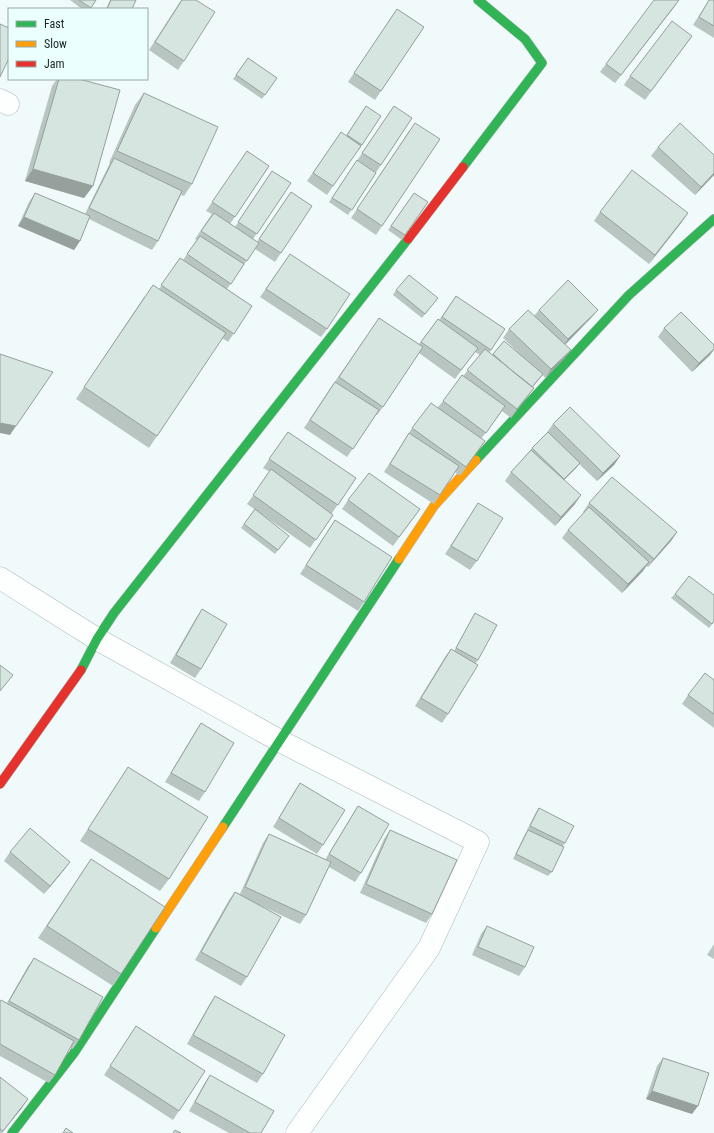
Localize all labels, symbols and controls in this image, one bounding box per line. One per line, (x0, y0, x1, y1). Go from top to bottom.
legend (8, 8, 148, 80)
text: Fast (44, 17, 65, 31)
text: Slow (44, 37, 67, 51)
text: Jam (44, 57, 65, 71)

